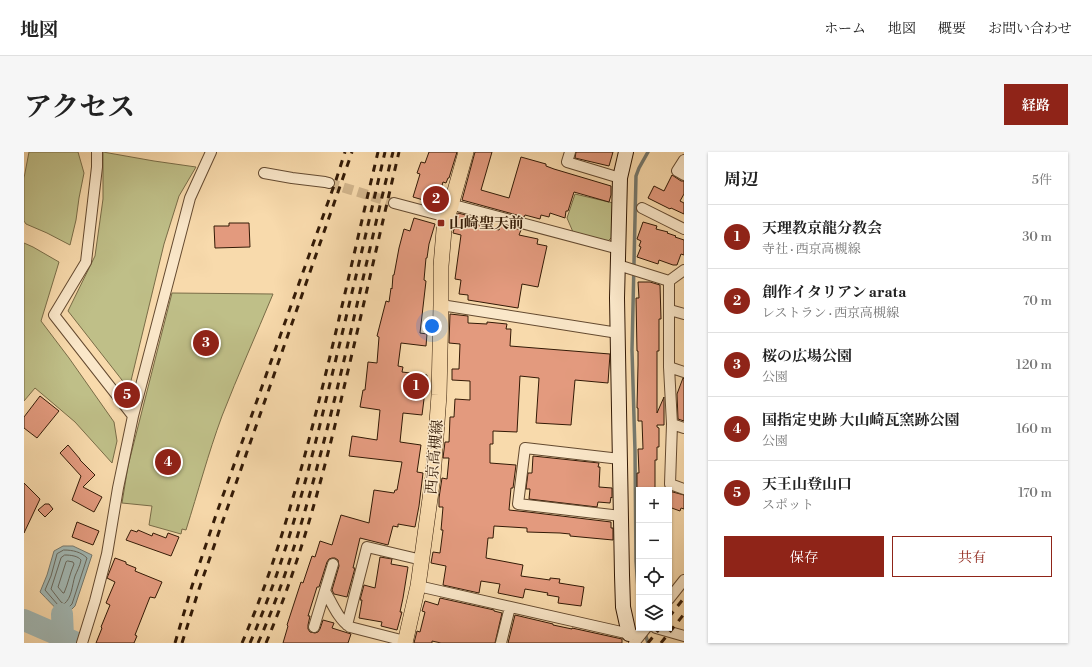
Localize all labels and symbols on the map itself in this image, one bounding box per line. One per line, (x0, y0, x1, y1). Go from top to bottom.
pin: 2 (423, 184, 449, 214)
place label: 山崎聖天前 (449, 214, 524, 233)
marker: 山崎聖天前 (436, 218, 446, 228)
your location (422, 316, 442, 336)
pin: 3 (193, 328, 219, 358)
pin: 1 (403, 371, 429, 401)
pin: 5 (114, 380, 140, 410)
street label: 西京高槻線 (422, 419, 447, 495)
pin: 4 (155, 447, 181, 477)

